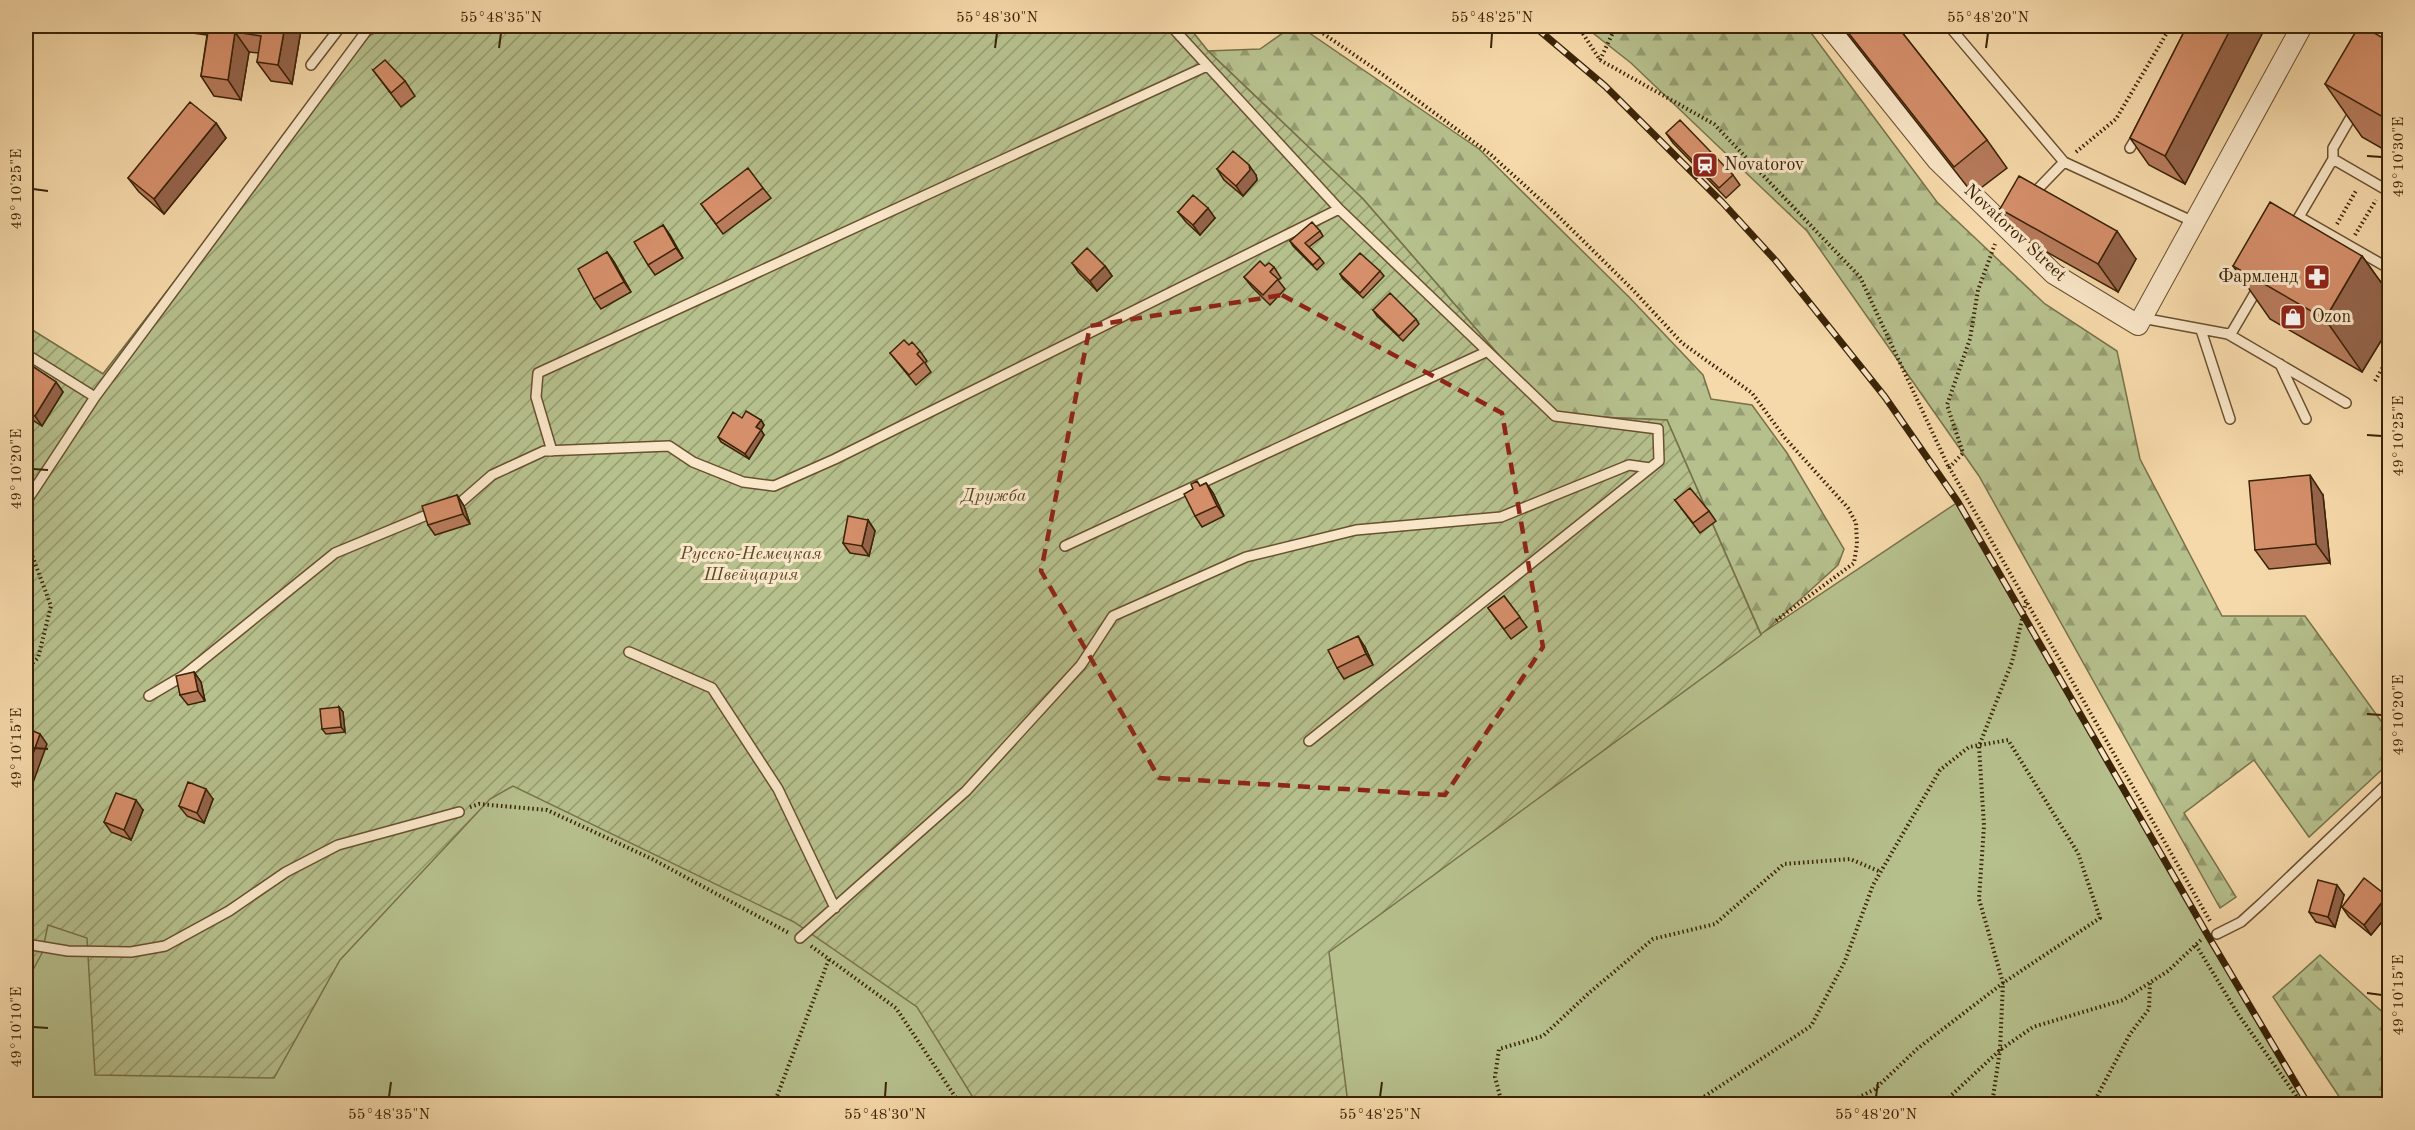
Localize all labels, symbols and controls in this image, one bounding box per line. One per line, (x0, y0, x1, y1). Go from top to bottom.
text: 55°48'35"N (460, 11, 542, 26)
text: 55°48'30"N (956, 11, 1038, 26)
text: 55°48'25"N (1451, 11, 1533, 26)
text: 55°48'20"N (1947, 11, 2029, 26)
text: 49°10'30"E (2392, 117, 2407, 197)
text: 49°10'25"E (10, 149, 25, 229)
station icon: Novatorov (1690, 150, 1720, 180)
place label: Novatorov (1724, 156, 1805, 174)
street label: Novatorov Street (1960, 181, 2070, 285)
pharmacy icon: Фармленд (2302, 262, 2332, 292)
place label: Фармленд (2218, 268, 2298, 286)
shop icon: Ozon (2278, 302, 2308, 332)
place label: Ozon (2312, 308, 2351, 326)
text: 49°10'25"E (2392, 396, 2407, 476)
text: 49°10'20"E (10, 429, 25, 509)
park label: Дружба (960, 487, 1027, 505)
park label: Русско-Немецкая Швейцария (679, 545, 822, 584)
text: 49°10'20"E (2392, 675, 2407, 755)
text: 49°10'15"E (10, 708, 25, 788)
text: 49°10'15"E (2392, 955, 2407, 1035)
text: 49°10'10"E (10, 987, 25, 1067)
text: 55°48'35"N (348, 1108, 430, 1123)
text: 55°48'30"N (844, 1108, 926, 1123)
text: 55°48'25"N (1339, 1108, 1421, 1123)
text: 55°48'20"N (1835, 1108, 1917, 1123)

